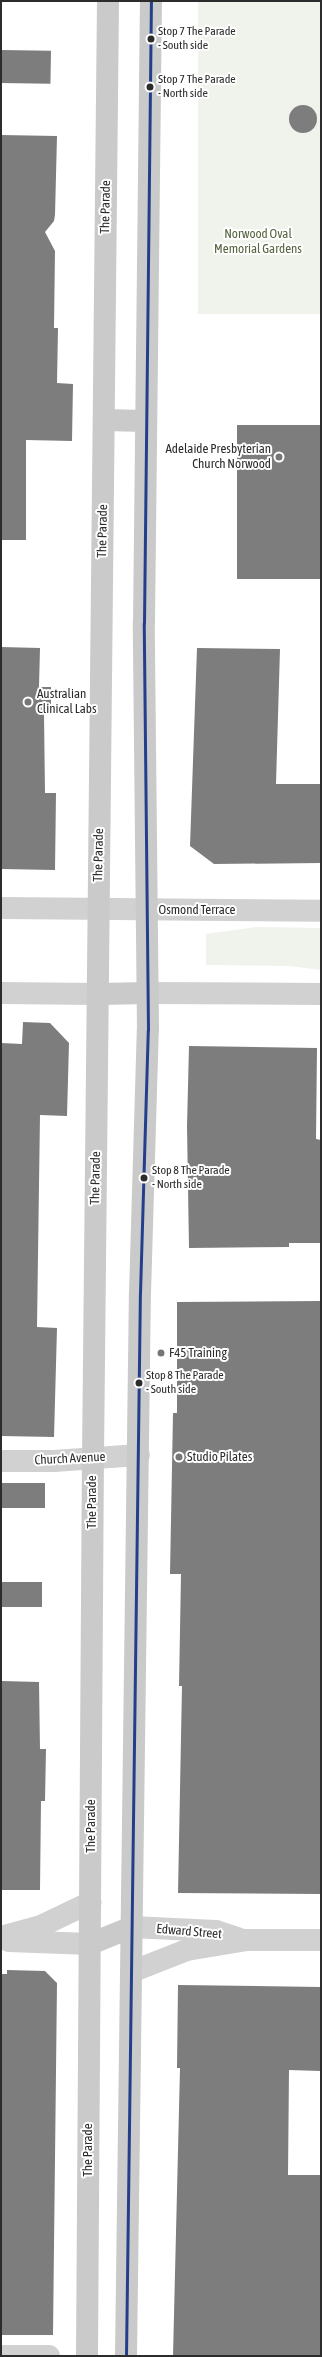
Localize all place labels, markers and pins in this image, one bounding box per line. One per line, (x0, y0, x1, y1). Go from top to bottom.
place label: Stop 7 The Parade - South side (158, 25, 236, 53)
marker: Stop 7 The Parade - South side (146, 34, 156, 44)
place label: Stop 7 The Parade - North side (158, 73, 236, 101)
marker: Stop 7 The Parade - North side (145, 82, 155, 92)
place label: Adelaide Presbyterian Church Norwood (165, 442, 271, 473)
marker: Adelaide Presbyterian Church Norwood (274, 452, 284, 462)
place label: Australian Clinical Labs (37, 687, 96, 718)
marker: Australian Clinical Labs (22, 696, 34, 708)
place label: Stop 8 The Parade - North side (152, 1164, 230, 1192)
marker: Stop 8 The Parade - North side (139, 1173, 149, 1183)
place label: F45 Training (169, 1345, 227, 1361)
marker: F45 Training (156, 1348, 166, 1358)
place label: Stop 8 The Parade - South side (146, 1369, 224, 1397)
marker: Stop 8 The Parade - South side (134, 1378, 144, 1388)
place label: Studio Pilates (187, 1449, 252, 1465)
marker: Studio Pilates (174, 1452, 184, 1462)

